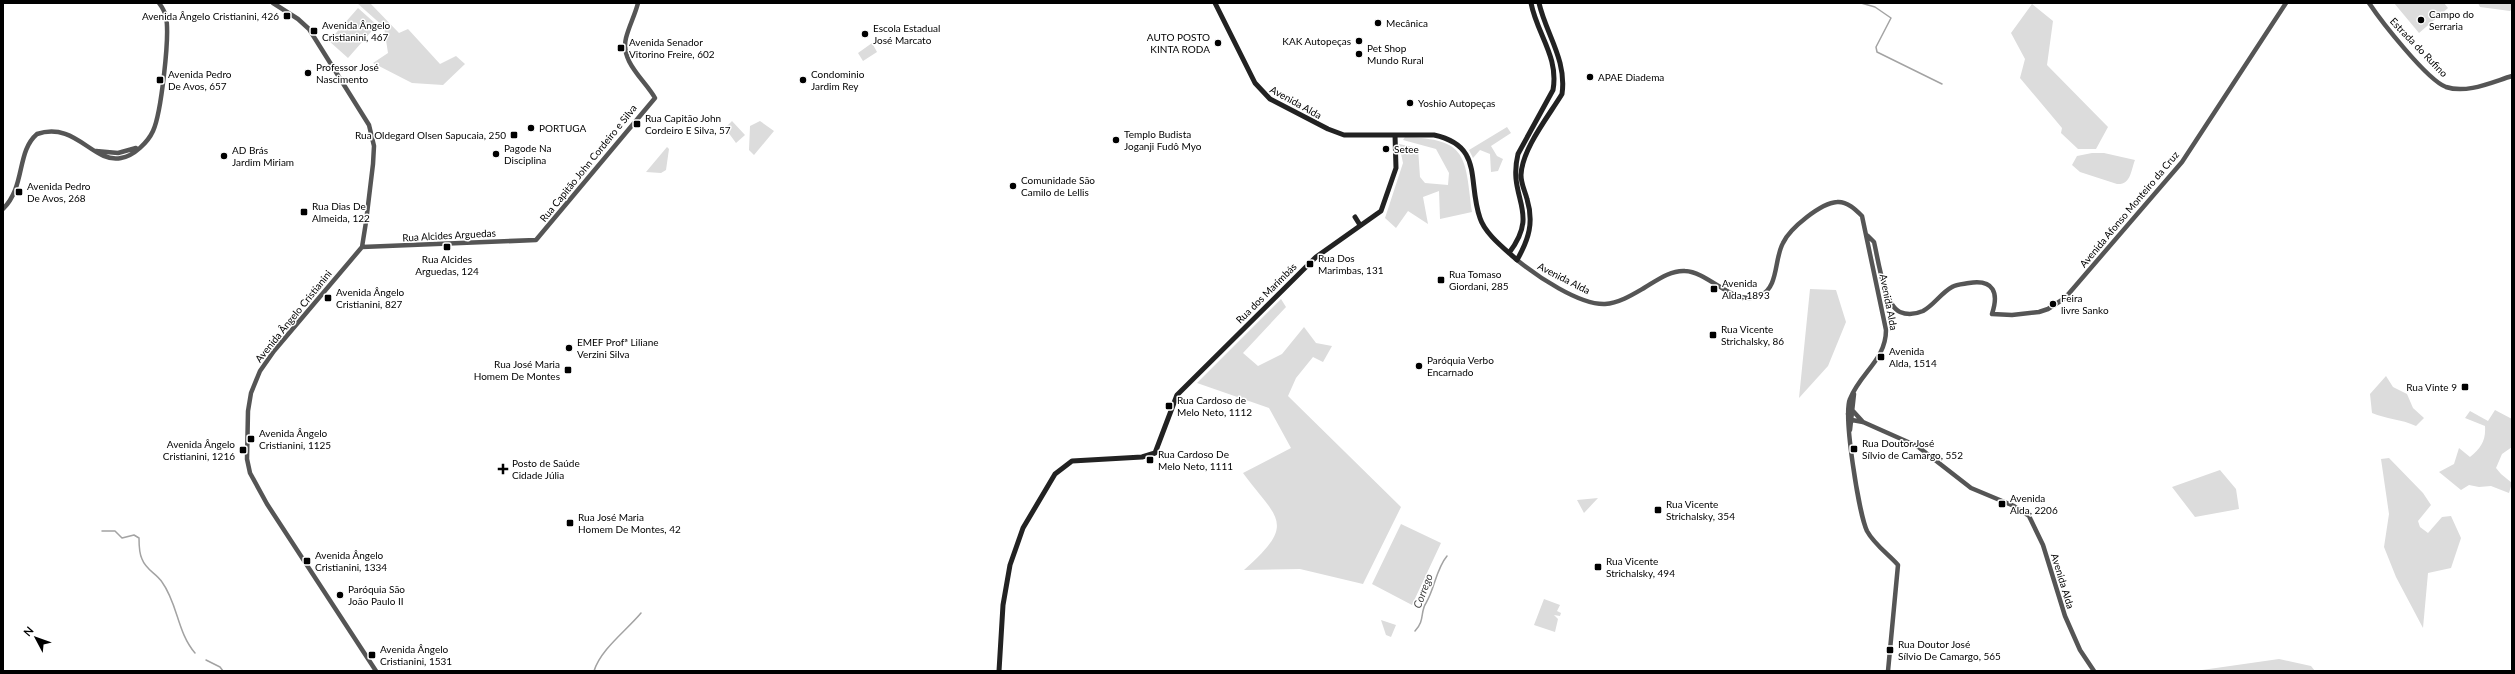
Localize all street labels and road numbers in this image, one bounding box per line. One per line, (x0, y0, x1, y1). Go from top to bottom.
street label: Estrada do Rufino (2388, 15, 2451, 79)
street label: Avenida Alda (1268, 83, 1324, 121)
street label: Rua Capitão John Cordeiro e Silva (537, 102, 639, 224)
street label: Avenida Afonso Monteiro da Cruz (2077, 148, 2181, 270)
street label: Rua Alcides Arguedas (402, 227, 496, 243)
street label: Rua dos Marimbás (1233, 260, 1299, 326)
street label: Avenida Alda (1536, 260, 1592, 296)
street label: Avenida Ângelo Cristianini (252, 268, 334, 364)
street label: Avenida Alda (1878, 273, 1900, 331)
street label: Avenida Alda (2049, 552, 2077, 610)

